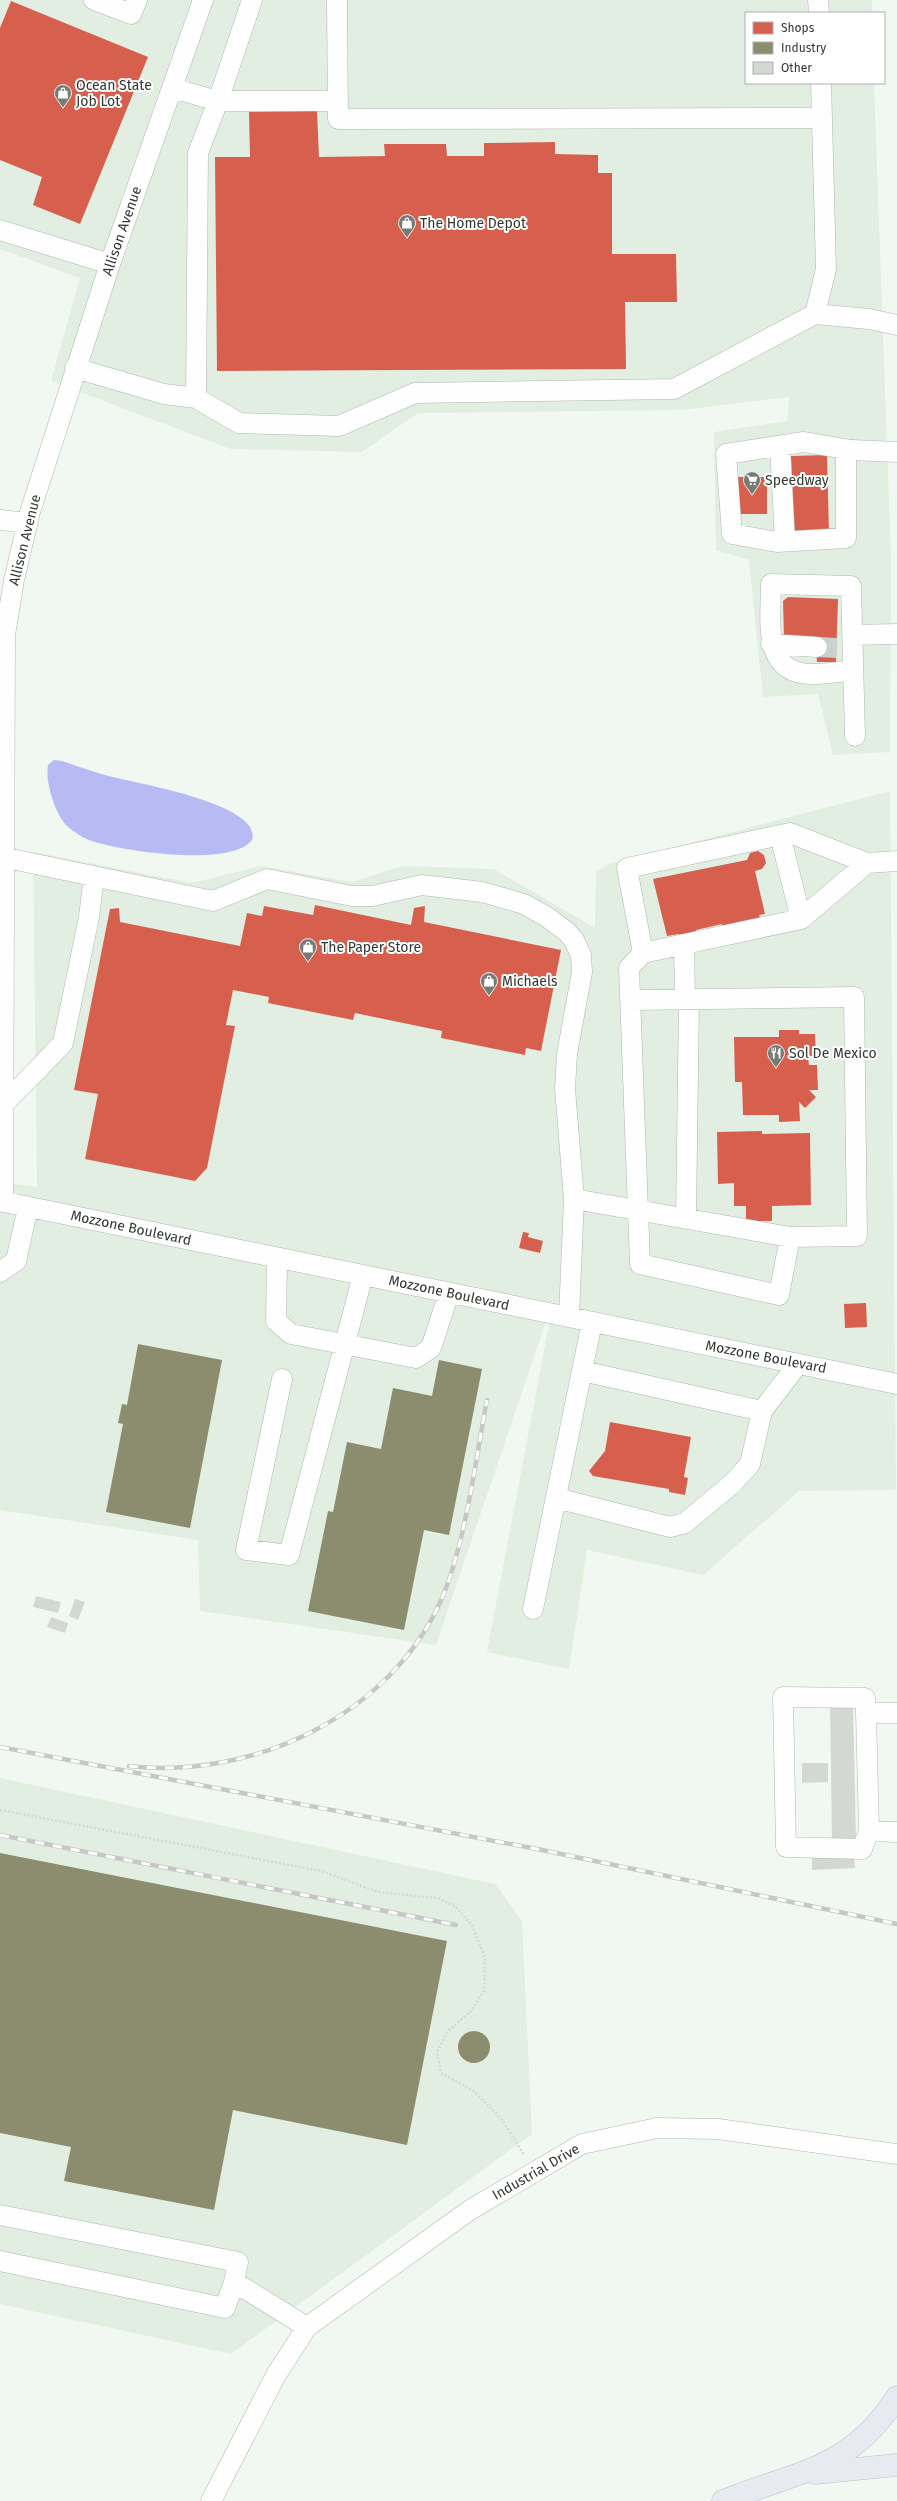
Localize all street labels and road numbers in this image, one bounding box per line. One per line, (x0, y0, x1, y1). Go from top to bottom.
street label: Allison Avenue (99, 184, 145, 278)
street label: Allison Avenue (5, 493, 45, 587)
street label: Mozzone Boulevard (69, 1207, 193, 1249)
street label: Mozzone Boulevard (387, 1272, 511, 1314)
street label: Mozzone Boulevard (704, 1337, 828, 1377)
street label: Industrial Drive (489, 2140, 583, 2204)

